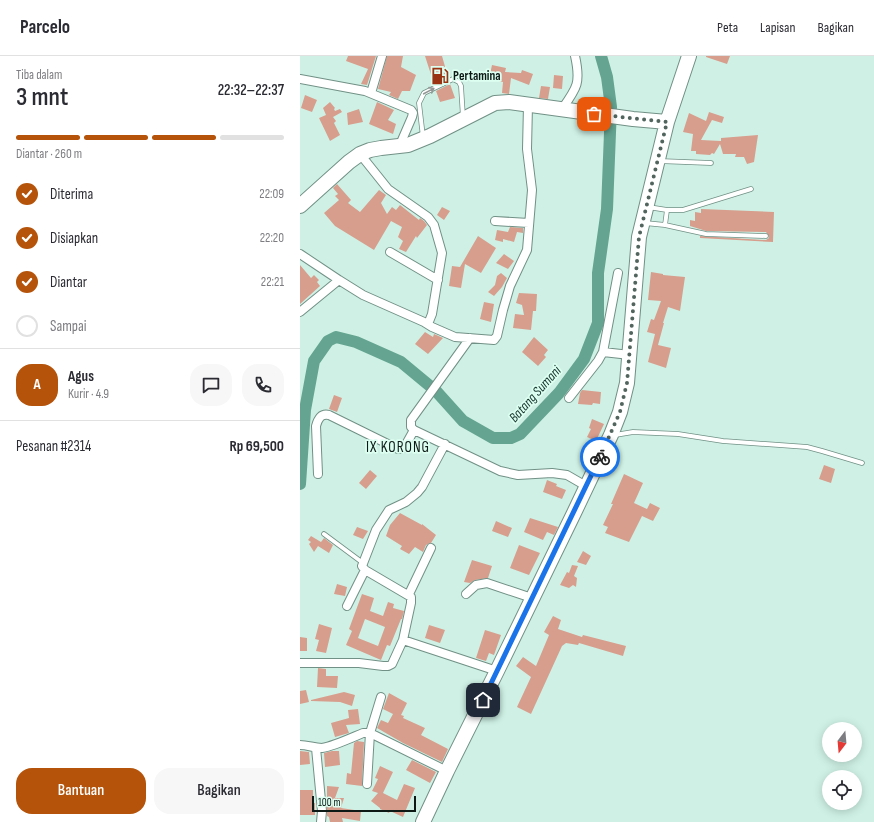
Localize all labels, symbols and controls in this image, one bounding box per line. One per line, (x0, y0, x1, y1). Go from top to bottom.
text: Parcelo (20, 16, 70, 39)
text: Peta (717, 19, 738, 36)
text: Lapisan (760, 19, 795, 36)
text: Bagikan (817, 19, 854, 36)
fuel station icon: Pertamina (430, 66, 450, 86)
text: Tiba dalam (16, 67, 62, 83)
place label: Pertamina (453, 68, 501, 84)
text: 22:32–22:37 (218, 81, 284, 100)
text: 3 mnt (16, 82, 68, 113)
one-way arrow (423, 87, 435, 94)
pin (577, 97, 611, 131)
icon: bag (583, 103, 605, 125)
text: Diantar · 260 m (16, 146, 82, 162)
icon: check (16, 183, 38, 205)
text: Diterima (50, 185, 93, 204)
text: 22:09 (259, 186, 284, 202)
icon: check (16, 227, 38, 249)
text: Disiapkan (50, 229, 98, 248)
text: 22:20 (260, 230, 284, 246)
icon: check (16, 271, 38, 293)
text: Diantar (50, 273, 87, 292)
text: 22:21 (261, 274, 284, 290)
text: Sampai (50, 317, 87, 336)
water label: Batang Sumani (505, 362, 565, 426)
button: chat (190, 364, 232, 406)
button: phone (242, 364, 284, 406)
text: Agus (68, 367, 94, 386)
text: A (33, 375, 41, 394)
text: Kurir · 4.9 (68, 386, 109, 402)
text: Pesanan #2314 (16, 437, 91, 456)
text: Rp 69,500 (229, 437, 284, 456)
courier (580, 437, 620, 477)
district label: IX KORONG (366, 438, 430, 457)
icon: bike (589, 446, 611, 468)
pin (466, 683, 500, 717)
icon: home (472, 689, 494, 711)
north arrow (822, 722, 862, 762)
map controls (822, 722, 862, 810)
button: Bantuan (16, 768, 146, 814)
button: Bagikan (154, 768, 284, 814)
button: locate (822, 770, 862, 810)
scale bar (312, 794, 416, 813)
text: 100 m (318, 796, 340, 809)

